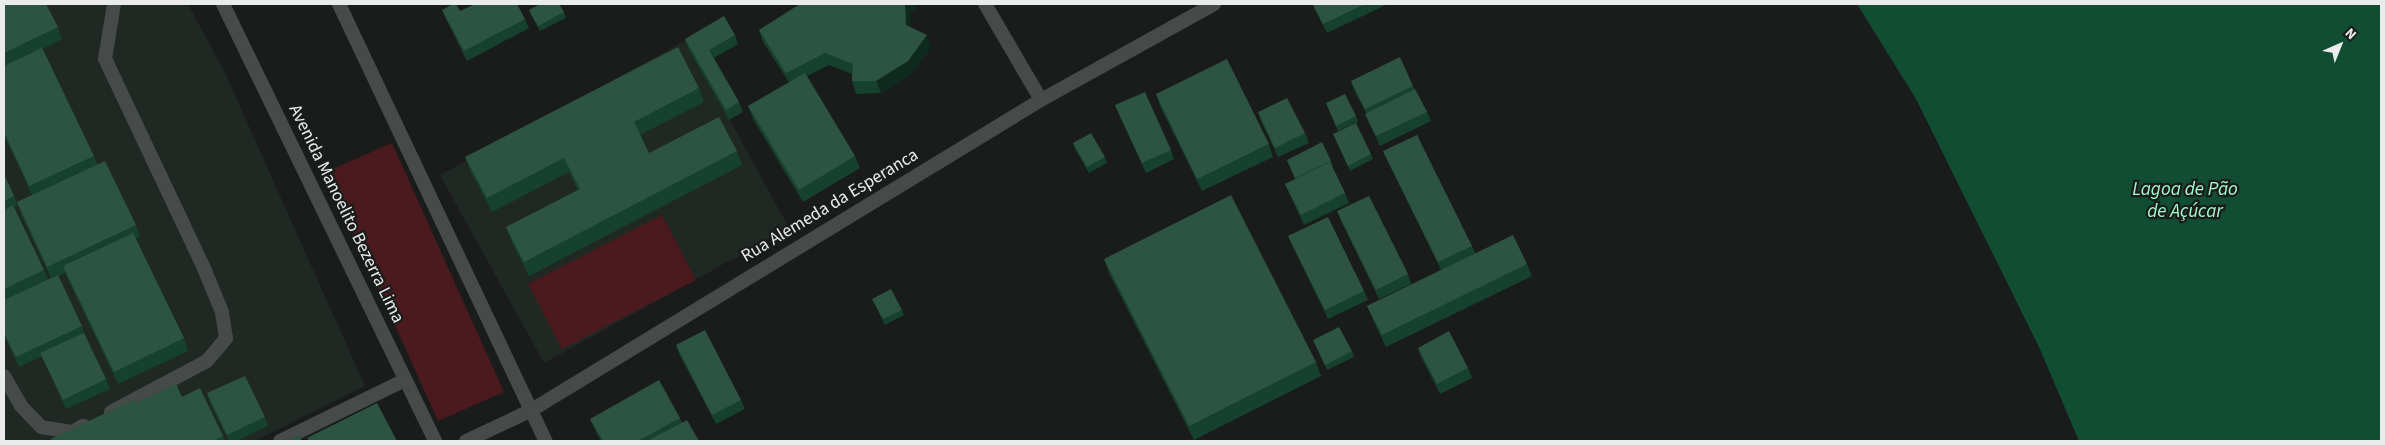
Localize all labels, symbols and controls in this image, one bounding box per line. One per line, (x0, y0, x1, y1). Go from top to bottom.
north arrow (2315, 20, 2365, 70)
text: N (2340, 24, 2361, 45)
street label: Avenida Manoelito Bezerra Lima (284, 101, 408, 327)
street label: Rua Alemeda da Esperanca (737, 144, 923, 268)
water label: Lagoa de Pão de Açúcar (2132, 179, 2238, 223)

